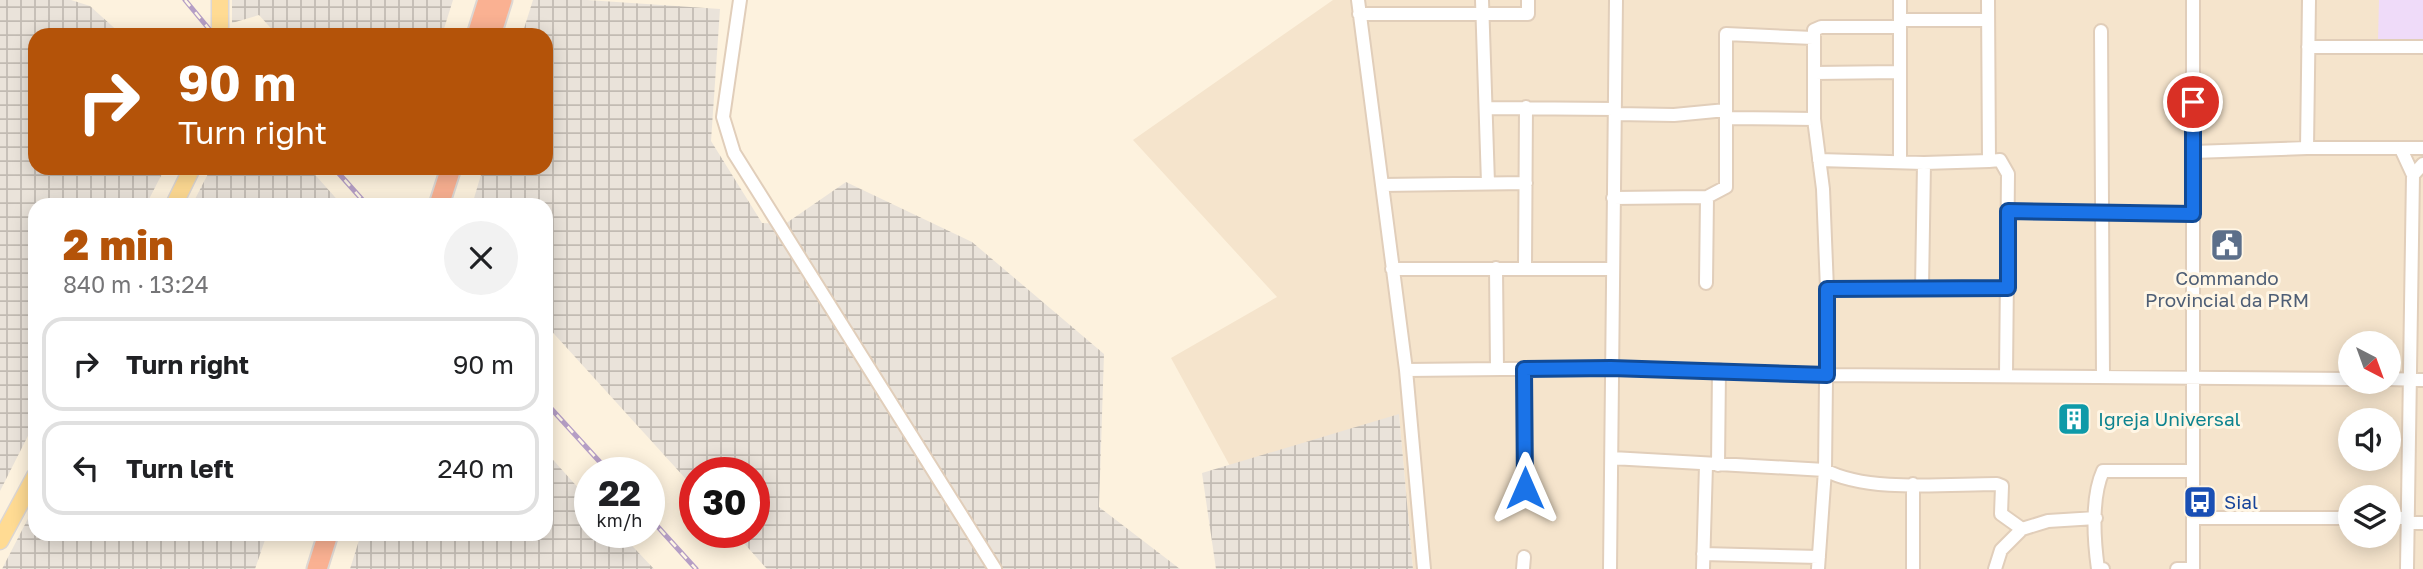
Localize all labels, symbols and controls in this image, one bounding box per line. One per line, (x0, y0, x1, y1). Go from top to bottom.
text: 90 m (178, 53, 296, 112)
icon: right (63, 56, 154, 147)
pin (2163, 72, 2223, 132)
icon: arrive (2174, 83, 2212, 121)
text: Turn right (178, 113, 327, 151)
text: 2 min (63, 219, 174, 269)
button: close (444, 221, 518, 295)
public building icon: Commando Provincial da PRM (2208, 226, 2246, 264)
place label: Commando Provincial da PRM (2145, 266, 2309, 311)
text: 840 m · 13:24 (63, 270, 209, 298)
north arrow (2338, 331, 2401, 394)
map controls (2338, 331, 2401, 548)
icon: right (67, 345, 105, 383)
text: Turn right (126, 349, 249, 380)
text: 90 m (453, 349, 514, 380)
building icon: Igreja Universal (2055, 400, 2093, 438)
place label: Igreja Universal (2098, 407, 2241, 430)
button: sound (2338, 408, 2401, 471)
icon: left (67, 449, 105, 487)
position arrow (1488, 451, 1562, 525)
text: Turn left (126, 453, 234, 484)
text: 240 m (437, 453, 514, 484)
speed limit sign: 30 (679, 457, 770, 548)
text: 22 (598, 472, 641, 514)
bus stop icon: Sial (2181, 483, 2219, 521)
button: layers (2338, 485, 2401, 548)
place label: Sial (2224, 490, 2258, 513)
text: km/h (597, 509, 642, 531)

